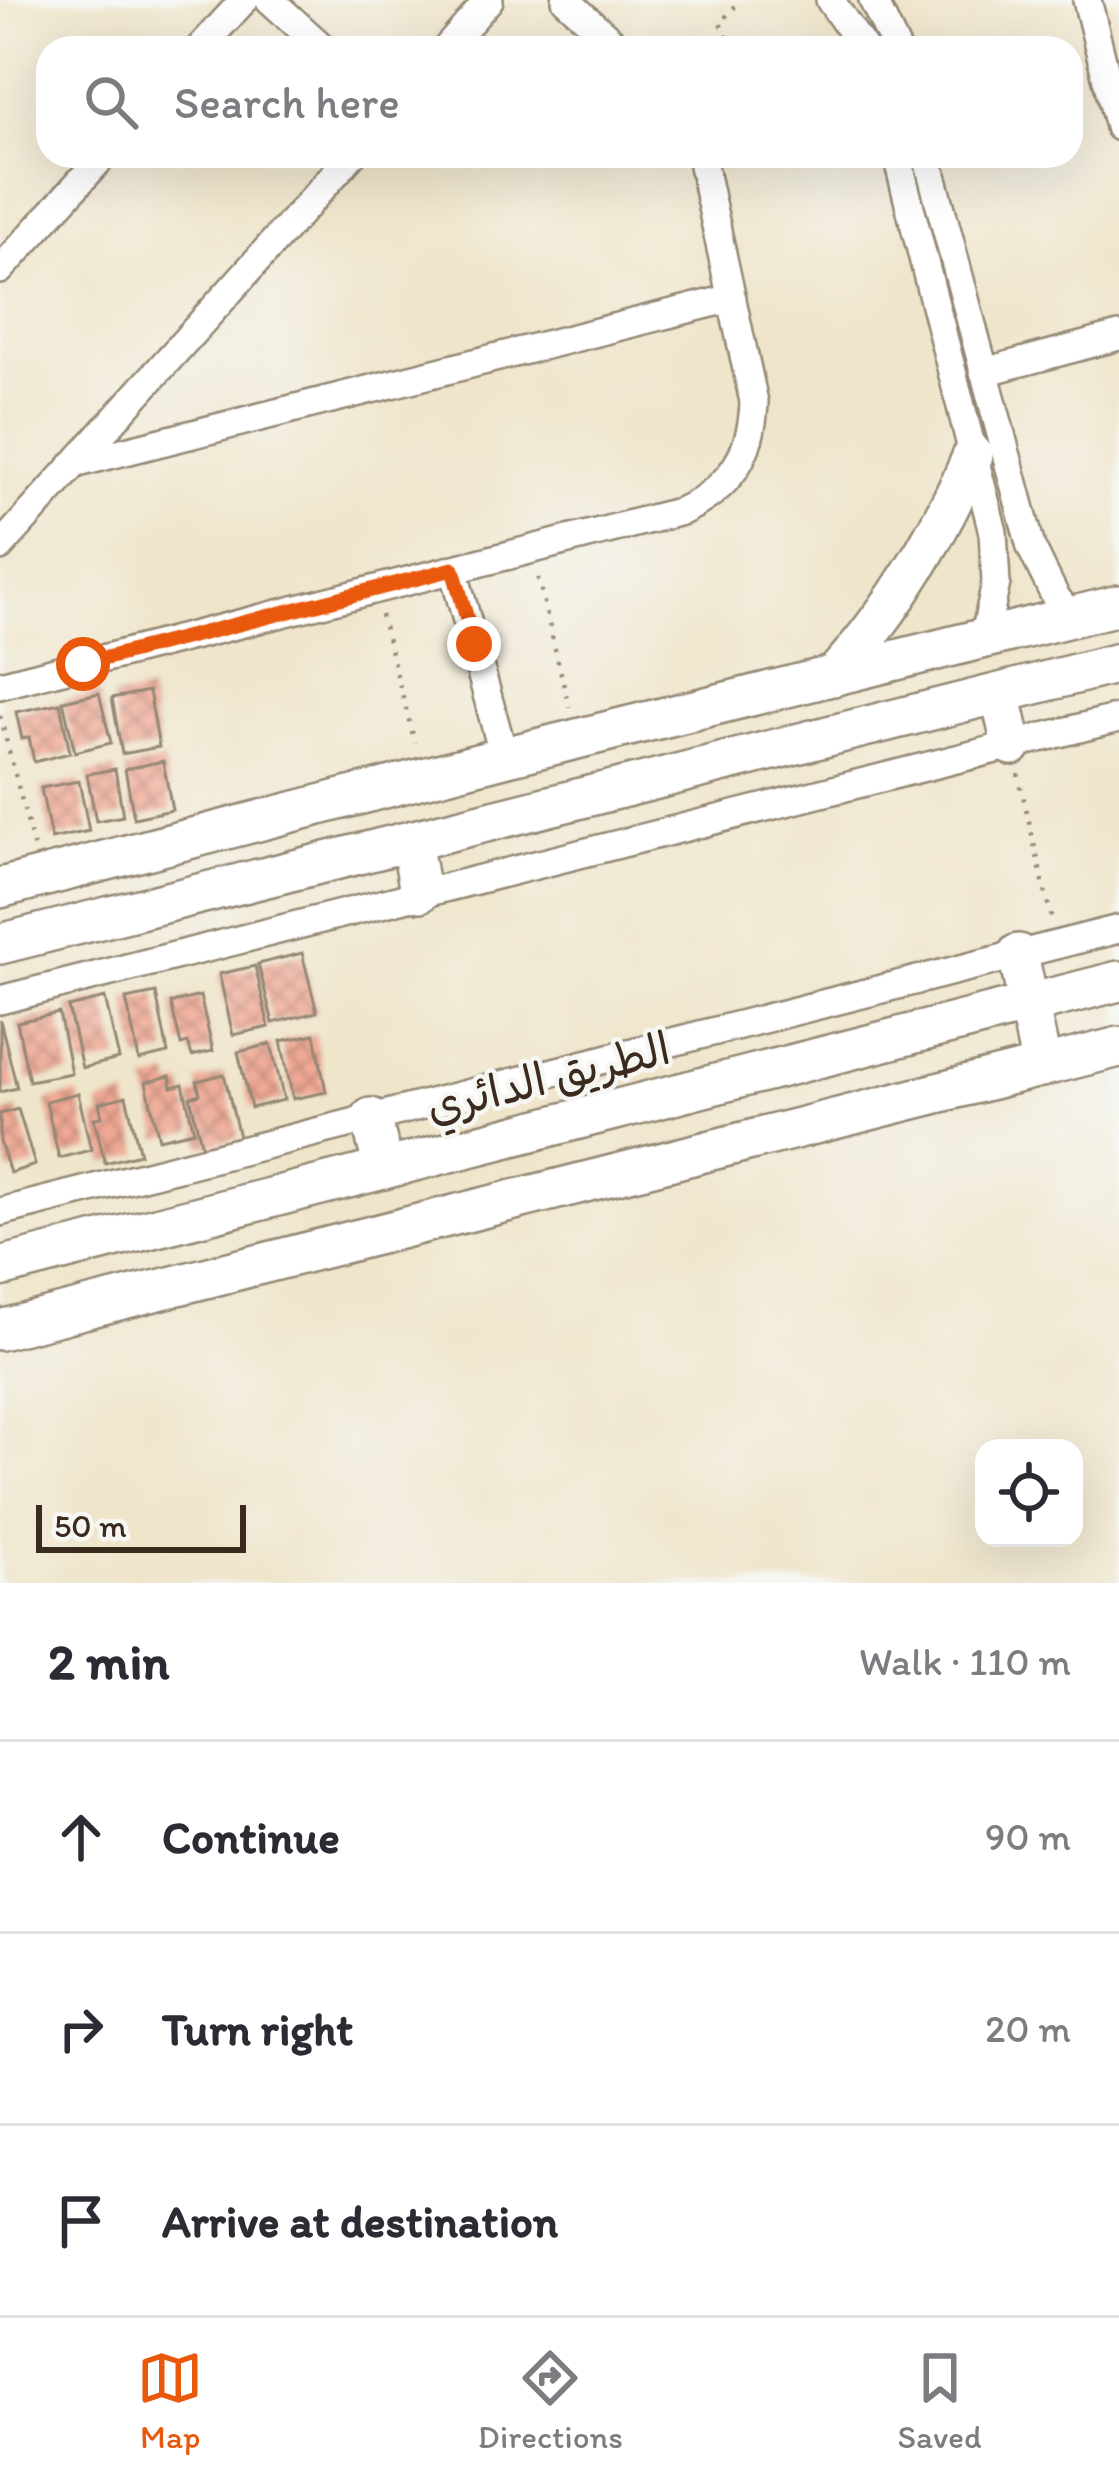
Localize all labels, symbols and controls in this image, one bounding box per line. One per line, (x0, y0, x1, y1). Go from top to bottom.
search box (36, 36, 1083, 168)
icon: search (78, 69, 144, 135)
text: Search here (174, 75, 400, 129)
route end (447, 617, 501, 671)
route start (56, 637, 110, 691)
street label: الطريق الدائري (420, 1021, 677, 1139)
map controls (975, 1439, 1083, 1547)
button: locate (975, 1439, 1083, 1547)
scale bar (36, 1499, 246, 1552)
text: 50 m (54, 1506, 127, 1545)
text: 2 min (48, 1631, 169, 1692)
text: Walk · 110 m (859, 1638, 1071, 1685)
icon: ahead (48, 1804, 114, 1870)
text: Continue (162, 1810, 340, 1864)
text: 90 m (985, 1813, 1071, 1860)
icon: right (48, 1996, 114, 2062)
text: Turn right (162, 2002, 353, 2056)
text: 20 m (985, 2005, 1071, 2052)
icon: arrive (48, 2188, 114, 2254)
text: Arrive at destination (162, 2194, 558, 2248)
tab: Map (137, 2345, 203, 2456)
tab: Directions (478, 2345, 623, 2456)
tab: Saved (898, 2345, 982, 2456)

